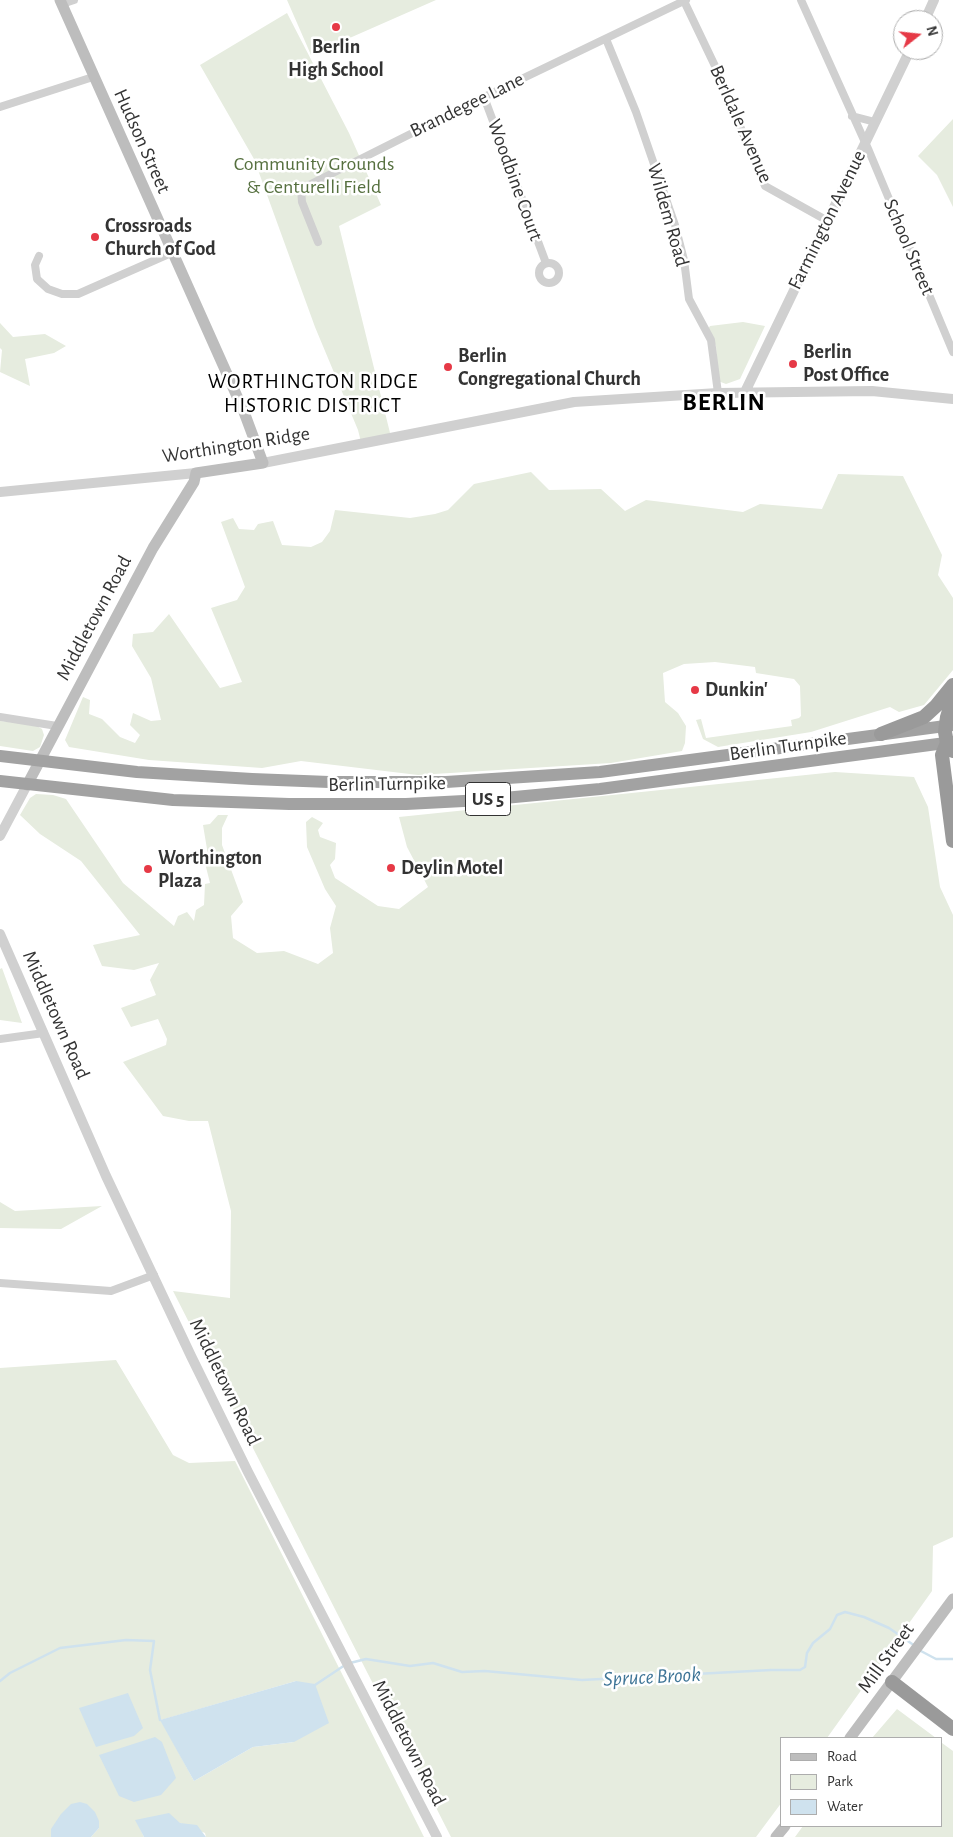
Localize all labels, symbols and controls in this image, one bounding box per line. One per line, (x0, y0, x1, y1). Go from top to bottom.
north arrow (893, 10, 943, 60)
marker: Berlin High School (330, 21, 342, 33)
text: N (923, 25, 940, 38)
place label: Berlin High School (288, 35, 384, 82)
street label: Berldale Avenue (704, 61, 778, 187)
street label: Brandegee Lane (406, 67, 528, 143)
street label: Hudson Street (108, 85, 176, 197)
street label: Woodbine Court (482, 116, 548, 244)
street label: Farmington Avenue (783, 146, 871, 294)
park label: Community Grounds & Centurelli Field (234, 152, 394, 199)
street label: Wildem Road (642, 161, 694, 269)
street label: School Street (878, 195, 940, 299)
place label: Crossroads Church of God (105, 214, 216, 261)
marker: Crossroads Church of God (89, 231, 101, 243)
place label: Berlin Post Office (803, 340, 889, 387)
place label: Berlin Congregational Church (458, 344, 641, 391)
marker: Berlin Post Office (787, 358, 799, 370)
marker: Berlin Congregational Church (442, 361, 454, 373)
district label: WORTHINGTON RIDGE HISTORIC DISTRICT (206, 369, 420, 419)
district label: BERLIN (681, 387, 767, 417)
street label: Worthington Ridge (160, 421, 312, 469)
street label: Middletown Road (51, 551, 137, 685)
place label: Dunkin' (705, 678, 768, 702)
marker: Dunkin' (689, 684, 701, 696)
street label: Berlin Turnpike (728, 726, 848, 766)
street label: Berlin Turnpike (328, 771, 446, 797)
road number: US 5 (466, 782, 510, 816)
place label: Worthington Plaza (158, 846, 262, 893)
place label: Deylin Motel (401, 856, 503, 880)
marker: Deylin Motel (385, 862, 397, 874)
marker: Worthington Plaza (142, 863, 154, 875)
street label: Middletown Road (17, 947, 95, 1083)
street label: Middletown Road (184, 1315, 266, 1449)
street label: Mill Street (853, 1618, 919, 1698)
water label: Spruce Brook (603, 1662, 701, 1692)
street label: Middletown Road (367, 1676, 451, 1810)
legend (780, 1737, 943, 1827)
text: Road (827, 1749, 857, 1764)
text: Park (827, 1774, 853, 1789)
text: Water (827, 1799, 863, 1814)

